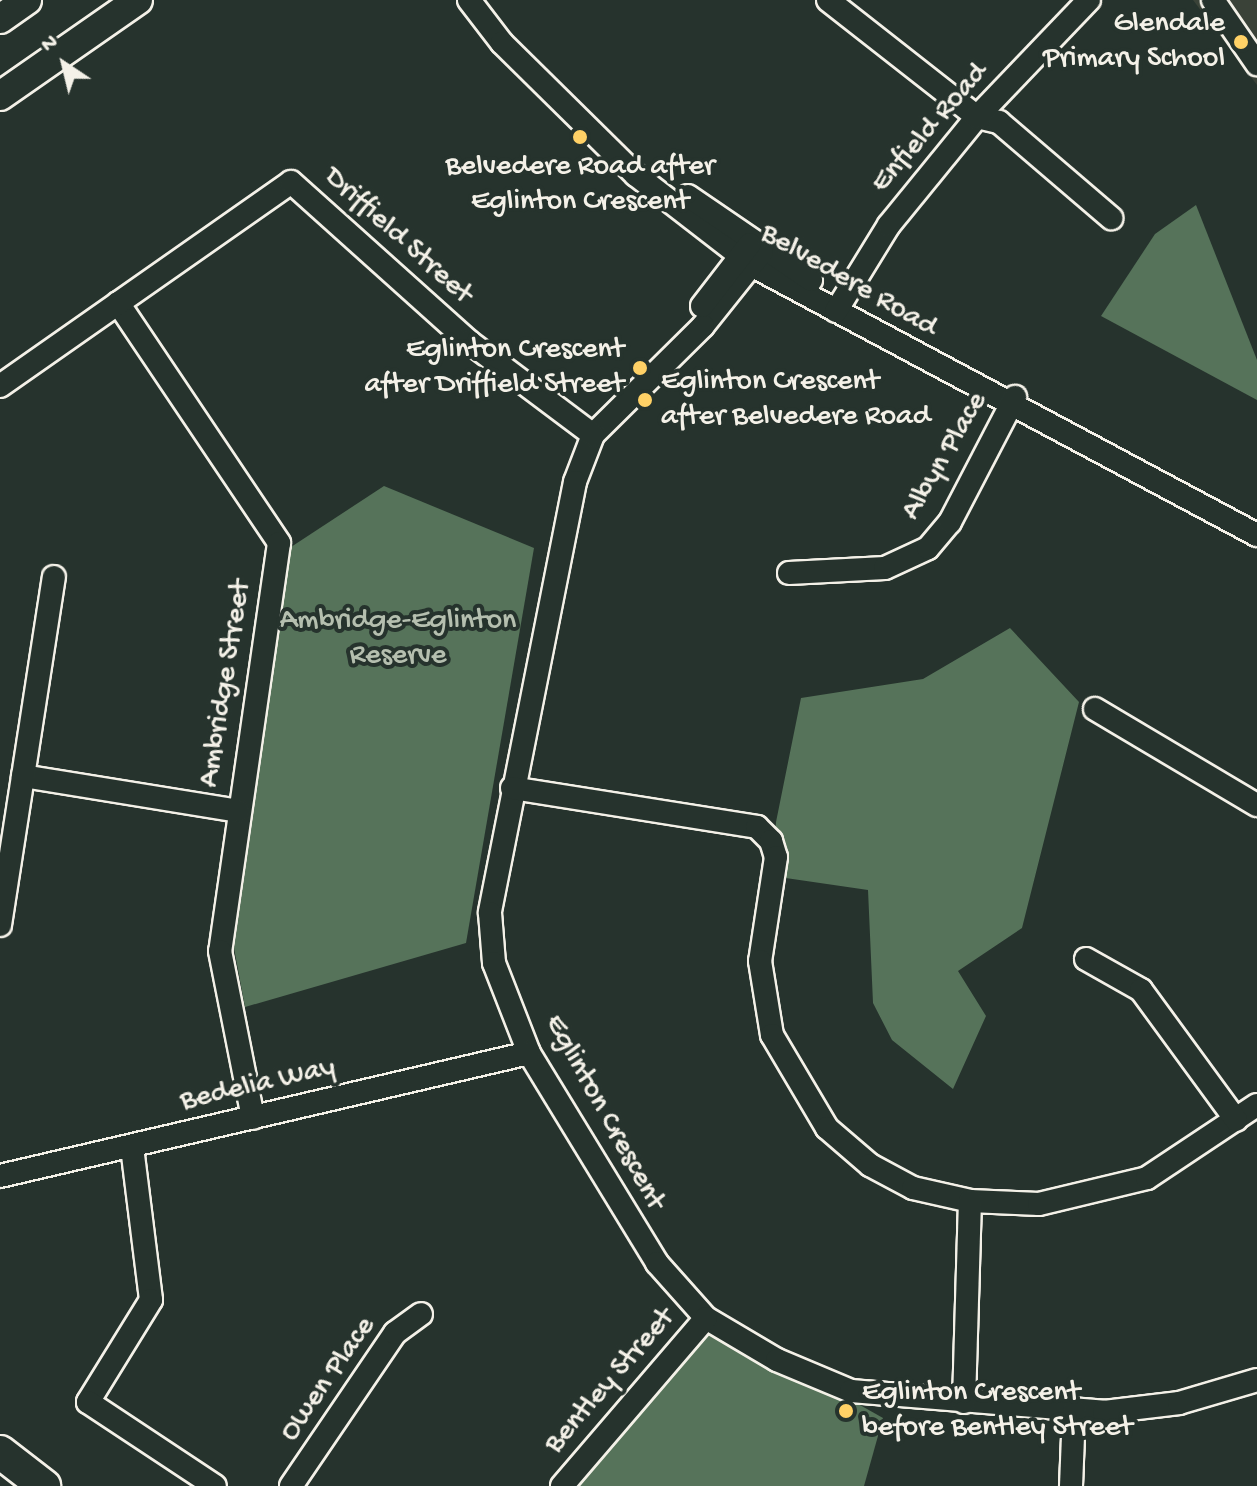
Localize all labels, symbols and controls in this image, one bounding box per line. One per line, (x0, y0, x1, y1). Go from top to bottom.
place label: Glendale Primary School (1043, 7, 1225, 78)
north arrow (24, 24, 104, 104)
text: N (37, 30, 64, 59)
marker: Glendale Primary School (1232, 33, 1250, 51)
street label: Enfield Road (865, 56, 997, 202)
marker: Belvedere Road after Eglinton Crescent (571, 128, 589, 146)
place label: Belvedere Road after Eglinton Crescent (445, 150, 715, 220)
street label: Driffield Street (315, 161, 479, 313)
street label: Belvedere Road (753, 217, 943, 347)
place label: Eglinton Crescent after Driffield Street (364, 333, 624, 404)
marker: Eglinton Crescent after Driffield Street (631, 359, 649, 377)
place label: Eglinton Crescent after Belvedere Road (661, 365, 930, 436)
street label: Albyn Place (895, 387, 997, 527)
marker: Eglinton Crescent after Belvedere Road (636, 391, 654, 409)
street label: Ambridge Street (193, 578, 261, 790)
park label: Ambridge-Eglinton Reserve (280, 604, 516, 674)
street label: Eglinton Crescent (534, 1009, 672, 1217)
street label: Bedelia Way (177, 1051, 339, 1121)
street label: Bentley Street (538, 1302, 684, 1462)
street label: Owen Place (273, 1311, 385, 1449)
place label: Eglinton Crescent before Bentley Street (862, 1376, 1133, 1446)
marker: Eglinton Crescent before Bentley Street (837, 1402, 855, 1420)

